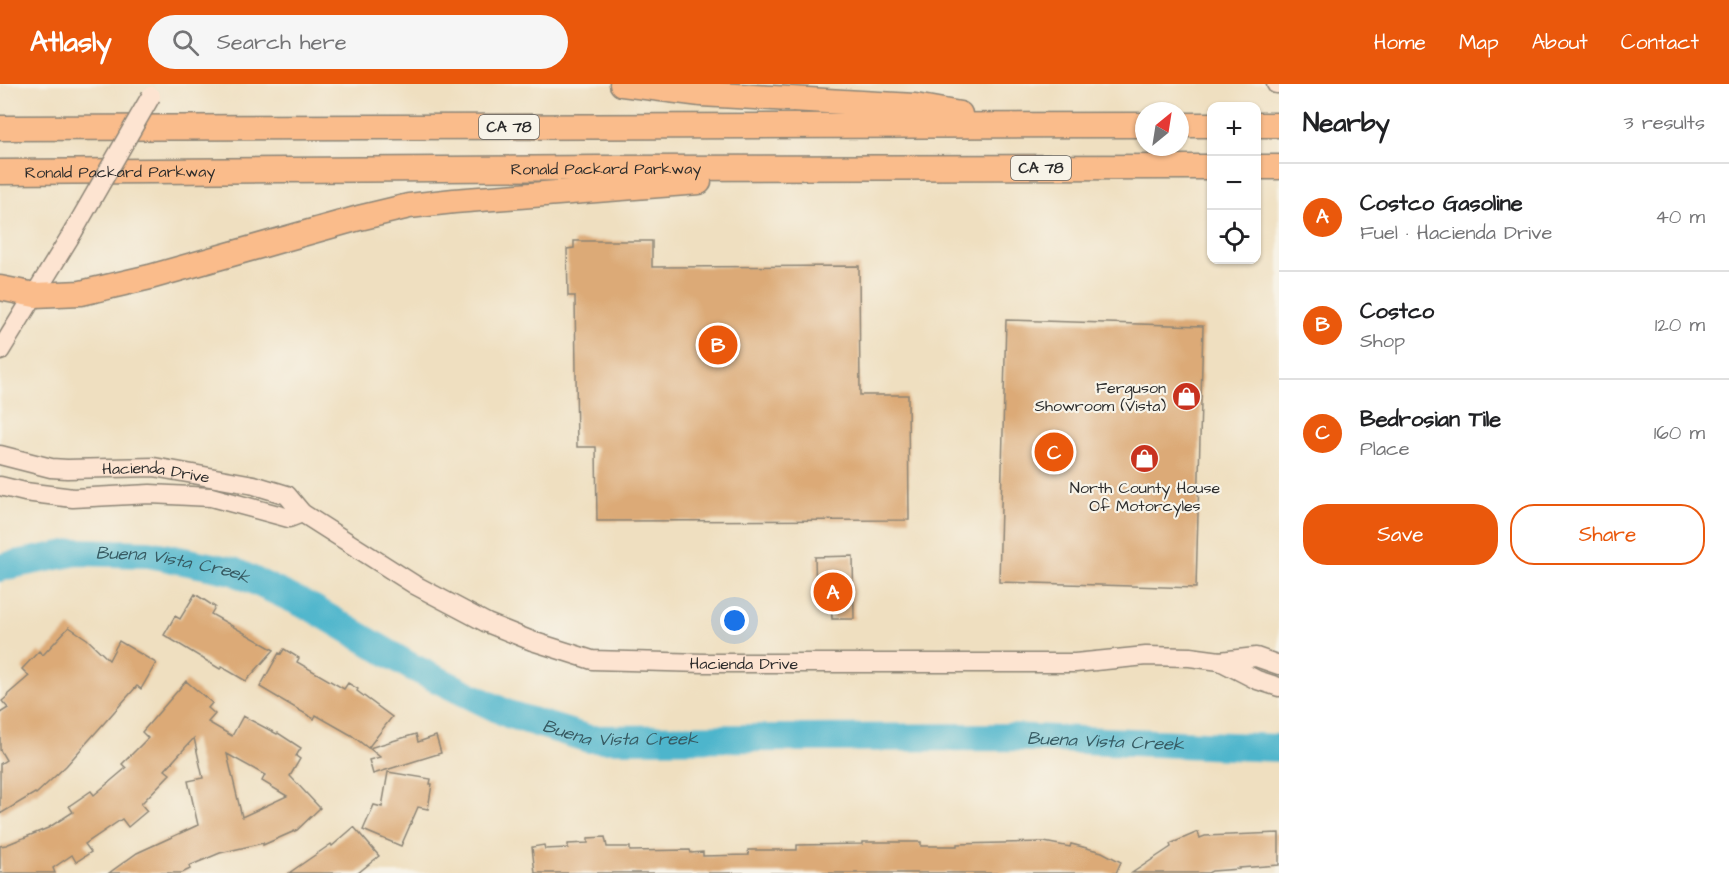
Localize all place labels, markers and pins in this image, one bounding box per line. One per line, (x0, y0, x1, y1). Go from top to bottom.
pin: B (698, 322, 738, 368)
place label: Ferguson Showroom (Vista) (1035, 377, 1166, 417)
shop icon: Ferguson Showroom (Vista) (1171, 380, 1203, 412)
pin: C (1034, 430, 1074, 475)
shop icon: North County House Of Motorcyles (1129, 443, 1161, 475)
place label: North County House Of Motorcyles (1070, 477, 1220, 518)
pin: A (814, 570, 852, 614)

